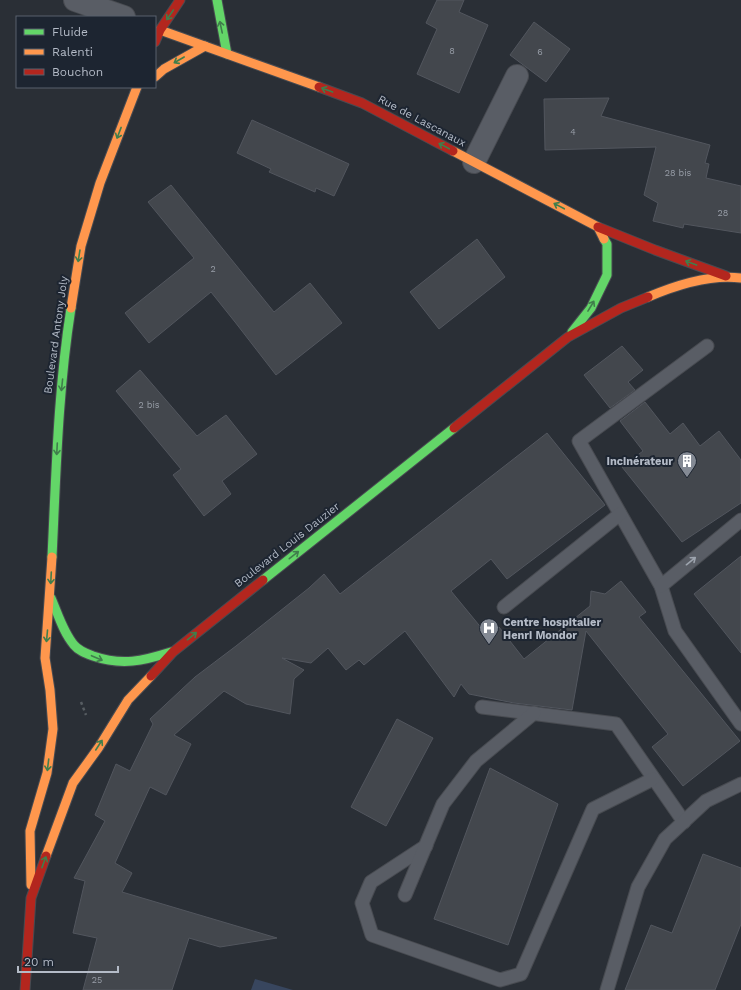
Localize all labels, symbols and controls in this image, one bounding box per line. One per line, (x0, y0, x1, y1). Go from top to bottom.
one-way arrow (166, 9, 174, 20)
legend (16, 16, 156, 88)
one-way arrow (217, 21, 225, 34)
text: Fluide (52, 25, 88, 39)
text: Ralenti (52, 45, 93, 59)
house number: 8 (449, 46, 455, 56)
house number: 6 (537, 47, 543, 57)
one-way arrow (173, 57, 185, 65)
text: Bouchon (52, 65, 103, 79)
one-way arrow (321, 85, 333, 93)
street label: Rue de Lascanaux (376, 92, 468, 150)
one-way arrow (115, 126, 122, 138)
house number: 4 (570, 127, 576, 137)
one-way arrow (438, 141, 450, 149)
house number: 28 bis (665, 168, 692, 178)
one-way arrow (553, 202, 565, 209)
house number: 28 (718, 208, 728, 218)
one-way arrow (75, 250, 83, 263)
one-way arrow (685, 258, 697, 266)
house number: 2 (210, 264, 216, 274)
street label: Boulevard Antony Joly (41, 275, 71, 395)
one-way arrow (588, 300, 596, 312)
one-way arrow (58, 378, 65, 391)
house number: 2 bis (138, 400, 160, 410)
one-way arrow (53, 442, 61, 455)
building icon: Incinérateur (676, 450, 698, 478)
place label: Incinérateur (607, 455, 673, 468)
street label: Boulevard Louis Dauzier (232, 500, 343, 590)
one-way arrow (288, 551, 299, 559)
one-way arrow (685, 557, 696, 566)
one-way arrow (47, 571, 55, 584)
place label: Centre hospitalier Henri Mondor (503, 616, 601, 642)
hospital icon: Centre hospitalier Henri Mondor (478, 617, 500, 645)
one-way arrow (43, 629, 51, 642)
one-way arrow (187, 632, 197, 641)
one-way arrow (91, 655, 103, 663)
one-way arrow (96, 739, 104, 751)
one-way arrow (44, 758, 52, 771)
one-way arrow (41, 856, 49, 868)
scale bar (18, 948, 118, 974)
text: 20 m (24, 955, 54, 969)
house number: 25 (92, 975, 102, 985)

